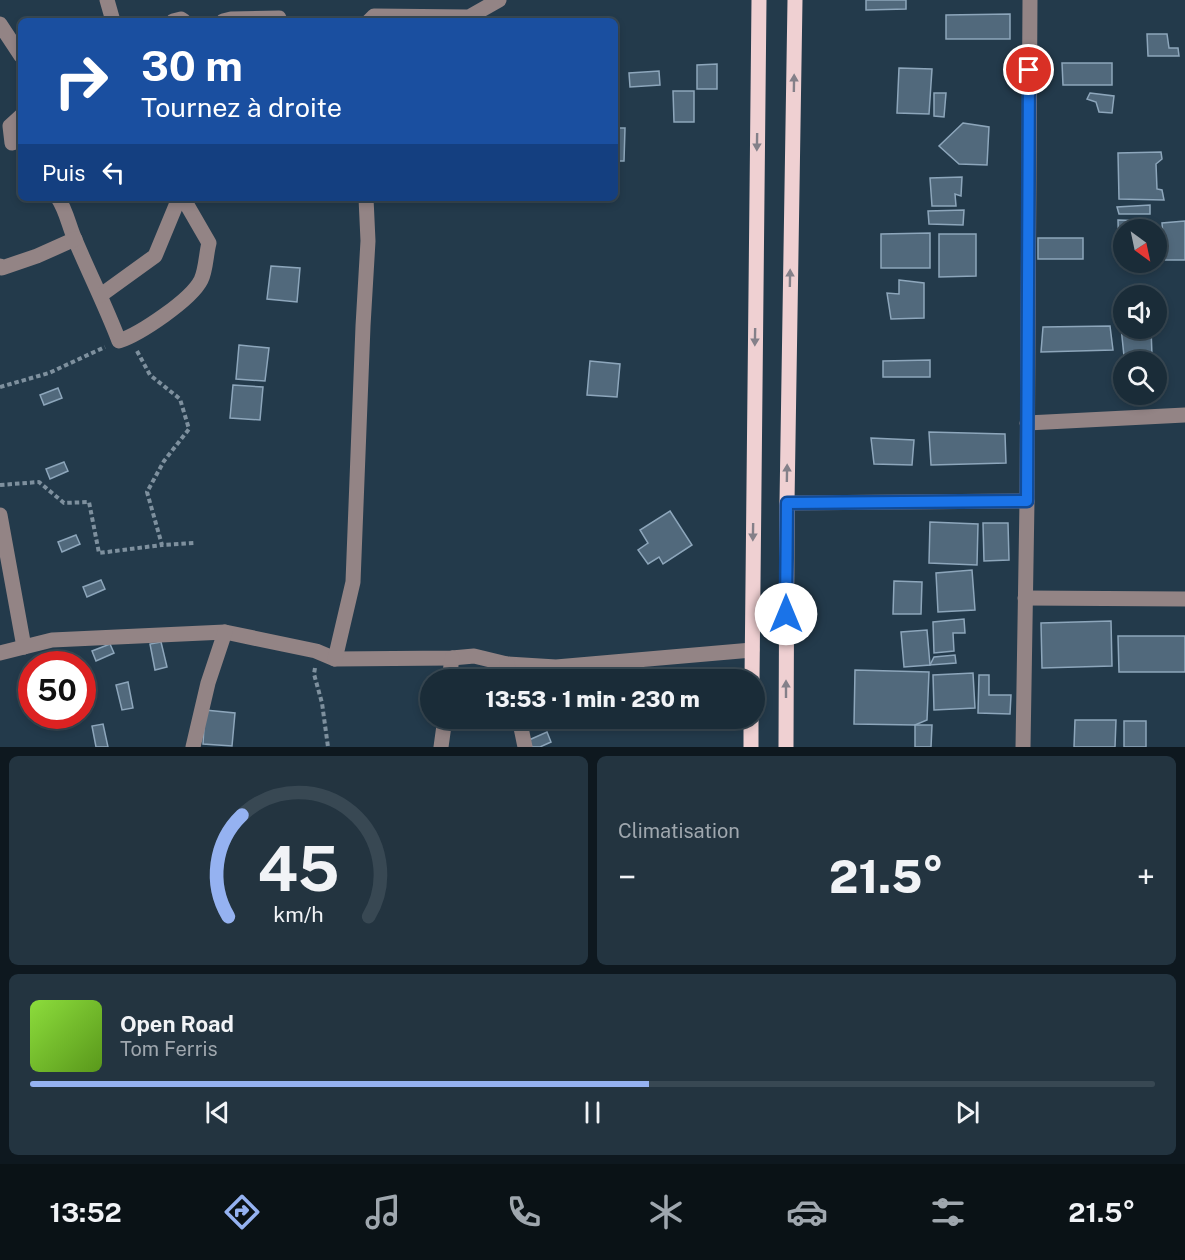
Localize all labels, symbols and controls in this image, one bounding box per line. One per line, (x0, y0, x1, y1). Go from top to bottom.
text: 30 m (141, 41, 243, 90)
icon: right (42, 42, 120, 120)
pin (1003, 44, 1054, 95)
icon: arrive (1012, 53, 1045, 86)
one-way arrow (789, 73, 798, 92)
text: Tournez à droite (141, 91, 342, 123)
one-way arrow (753, 133, 762, 152)
icon: left (97, 156, 130, 189)
text: Puis (42, 160, 85, 186)
north arrow (1113, 219, 1167, 273)
map controls (1113, 219, 1167, 405)
one-way arrow (785, 268, 795, 287)
button: sound (1113, 285, 1167, 339)
one-way arrow (750, 328, 760, 347)
button: search (1113, 351, 1167, 405)
one-way arrow (782, 463, 792, 482)
one-way arrow (748, 523, 758, 542)
position arrow (754, 582, 818, 646)
speed limit sign: 50 (18, 651, 96, 729)
one-way arrow (781, 679, 791, 698)
text: 13:53 · 1 min · 230 m (485, 686, 700, 712)
text: Climatisation (618, 819, 740, 843)
text: 45 (257, 832, 340, 905)
text: 21.5° (829, 850, 944, 903)
text: − (618, 858, 636, 896)
text: + (1137, 858, 1155, 896)
text: km/h (273, 903, 324, 928)
text: Open Road (120, 1011, 234, 1037)
text: Tom Ferris (120, 1037, 218, 1061)
icon: previous (201, 1096, 234, 1129)
icon: pause (576, 1096, 609, 1129)
icon: next (951, 1096, 984, 1129)
icon: directions (221, 1191, 263, 1233)
icon: music (362, 1191, 404, 1233)
icon: phone (503, 1191, 545, 1233)
icon: climate (645, 1191, 687, 1233)
icon: car (786, 1191, 828, 1233)
icon: filters (927, 1191, 969, 1233)
text: 13:52 (50, 1196, 122, 1228)
text: 21.5° (1068, 1196, 1135, 1228)

